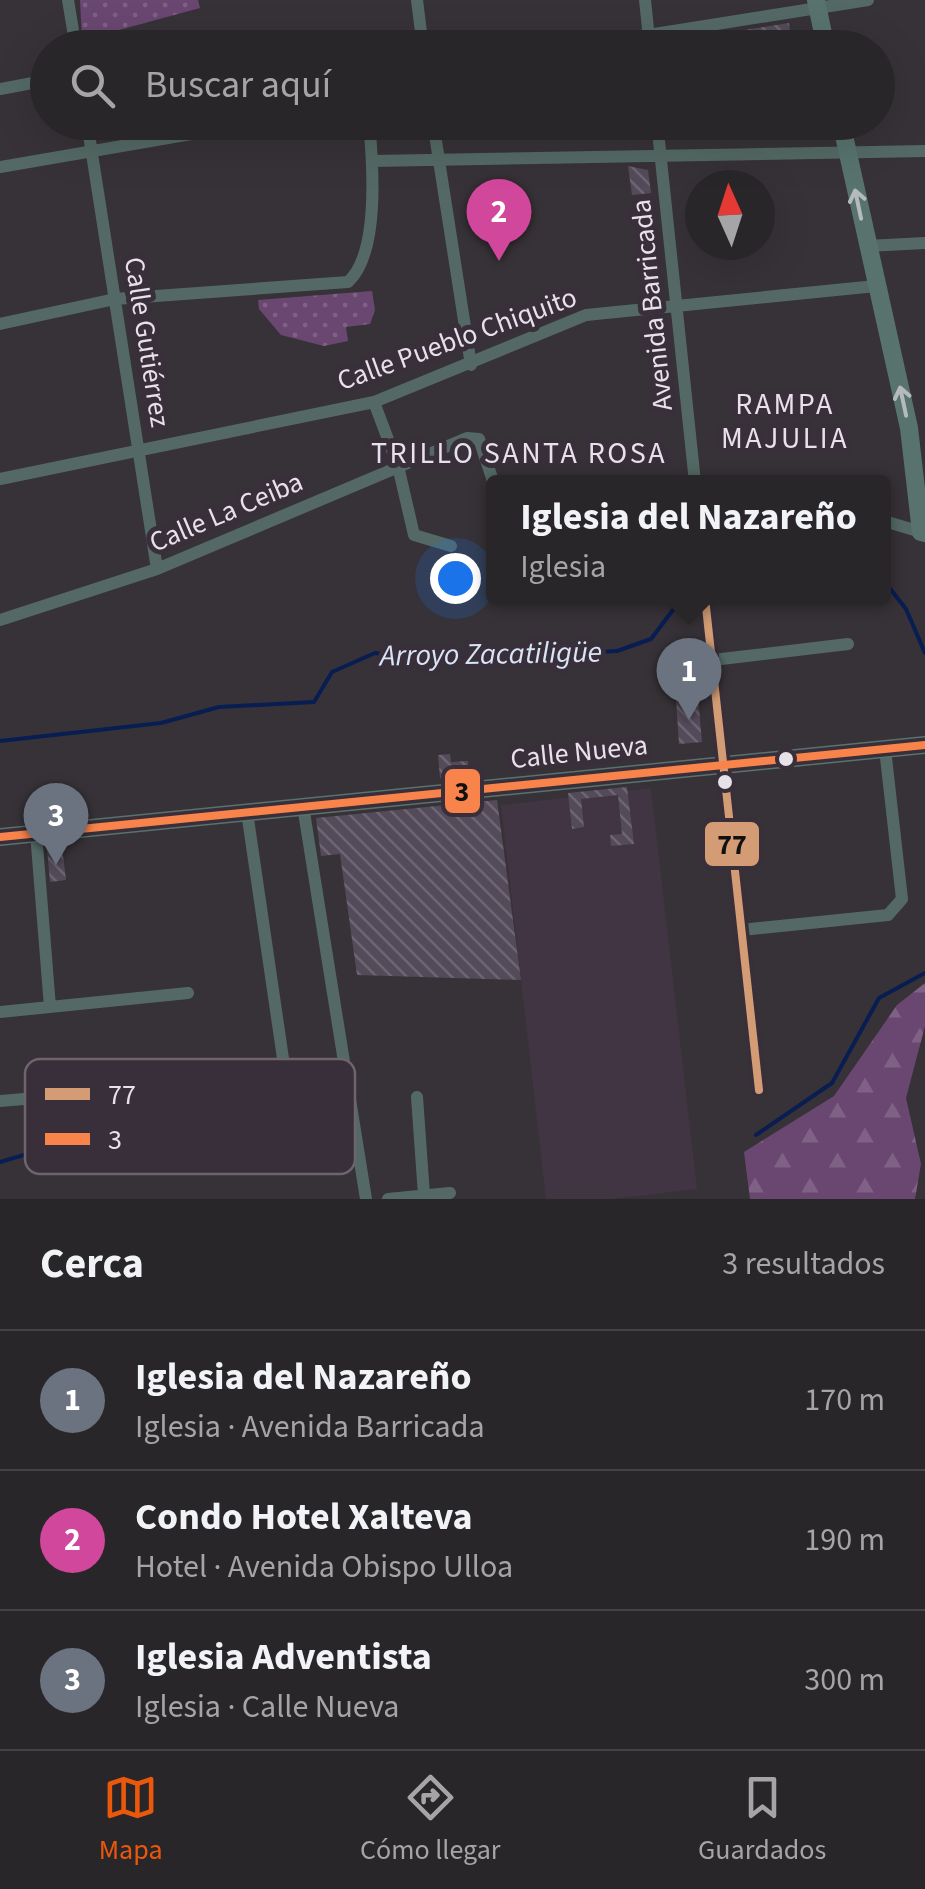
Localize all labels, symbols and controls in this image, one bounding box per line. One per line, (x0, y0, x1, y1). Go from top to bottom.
search box (30, 30, 895, 140)
icon: search (65, 58, 120, 113)
text: Buscar aquí (145, 58, 331, 112)
north arrow (685, 170, 775, 260)
pin: 2 (466, 178, 532, 261)
one-way arrow (848, 189, 867, 221)
street label: Avenida Barricada (621, 197, 683, 413)
street label: Calle Gutiérrez (114, 254, 180, 430)
street label: Calle Pueblo Chiquito (332, 277, 582, 401)
district label: RAMPA MAJULIA (721, 383, 849, 460)
one-way arrow (893, 386, 911, 418)
district label: TRILLO SANTA ROSA (371, 432, 667, 475)
street label: Calle La Ceiba (143, 462, 309, 562)
popup (486, 475, 891, 605)
text: Iglesia del Nazareño (520, 490, 857, 544)
text: Iglesia (520, 544, 606, 590)
your location (430, 553, 481, 604)
water label: Arroyo Zacatiligüe (378, 631, 602, 677)
pin: 1 (656, 638, 722, 720)
street label: Calle Nueva (508, 725, 650, 779)
unlabelled marker (776, 749, 796, 769)
line badge: 3 (443, 767, 482, 815)
text: 3 (455, 772, 469, 812)
unlabelled marker (715, 772, 735, 792)
pin: 3 (23, 782, 88, 865)
line badge: 77 (703, 820, 761, 868)
text: 77 (717, 825, 747, 865)
legend (25, 1059, 355, 1174)
text: 77 (108, 1075, 136, 1115)
text: 3 (108, 1120, 122, 1160)
text: Cerca (40, 1234, 144, 1294)
text: 3 resultados (722, 1241, 885, 1287)
text: Iglesia del Nazareño (135, 1350, 472, 1404)
text: 1 (64, 1377, 81, 1423)
text: 170 m (804, 1377, 885, 1423)
text: Iglesia · Avenida Barricada (135, 1404, 485, 1450)
text: Condo Hotel Xalteva (135, 1490, 473, 1544)
text: 2 (64, 1517, 81, 1563)
text: 190 m (804, 1517, 885, 1563)
text: Hotel · Avenida Obispo Ulloa (135, 1544, 513, 1590)
text: Iglesia Adventista (135, 1630, 432, 1684)
text: 3 (64, 1657, 81, 1703)
text: 300 m (804, 1657, 885, 1703)
text: Iglesia · Calle Nueva (135, 1684, 399, 1730)
tab: Mapa (99, 1770, 163, 1870)
tab: Cómo llegar (360, 1770, 501, 1870)
tab: Guardados (698, 1770, 826, 1870)

